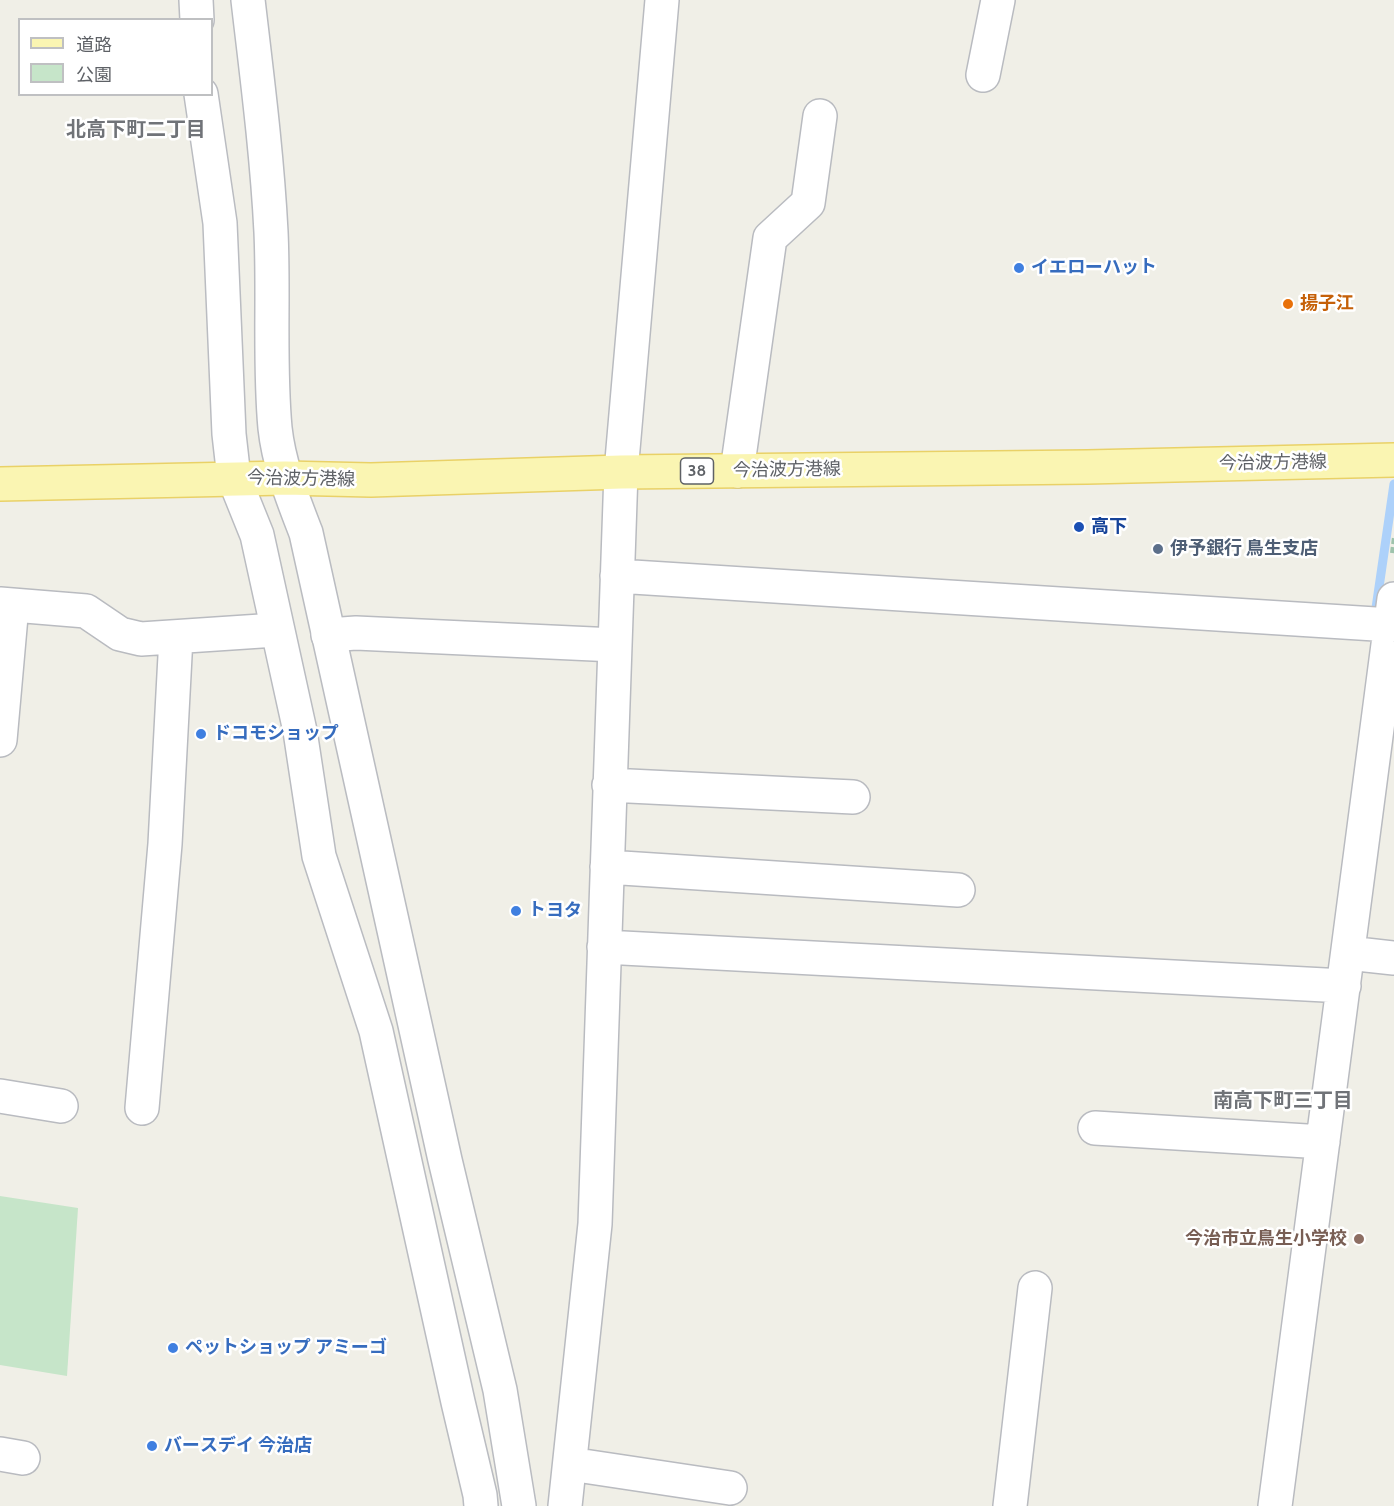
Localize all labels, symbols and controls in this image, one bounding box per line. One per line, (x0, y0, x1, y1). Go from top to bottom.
legend (18, 18, 213, 96)
text: 道路 (76, 34, 112, 56)
text: 公園 (76, 64, 112, 86)
district label: 北高下町二丁目 (66, 118, 206, 142)
place label: イエローハット (1031, 257, 1157, 279)
marker: イエローハット (1012, 261, 1026, 275)
place label: 揚子江 (1300, 293, 1354, 315)
marker: 揚子江 (1281, 297, 1295, 311)
street label: 今治波方港線 (1219, 451, 1327, 475)
road number: 38 (680, 458, 714, 484)
street label: 今治波方港線 (733, 458, 841, 482)
street label: 今治波方港線 (247, 467, 355, 491)
place label: 高下 (1091, 516, 1127, 538)
marker: 高下 (1072, 520, 1086, 534)
place label: 伊予銀行 鳥生支店 (1170, 538, 1318, 560)
marker: 伊予銀行 鳥生支店 (1151, 542, 1165, 556)
place label: ドコモショップ (213, 723, 339, 745)
marker: ドコモショップ (194, 727, 208, 741)
place label: トヨタ (528, 900, 582, 922)
marker: トヨタ (509, 904, 523, 918)
district label: 南高下町三丁目 (1213, 1089, 1353, 1113)
place label: 今治市立鳥生小学校 (1185, 1228, 1347, 1250)
marker: 今治市立鳥生小学校 (1352, 1232, 1366, 1246)
place label: ペットショップ アミーゴ (185, 1337, 387, 1359)
marker: ペットショップ アミーゴ (166, 1341, 180, 1355)
place label: バースデイ 今治店 (164, 1435, 312, 1457)
marker: バースデイ 今治店 (145, 1439, 159, 1453)

